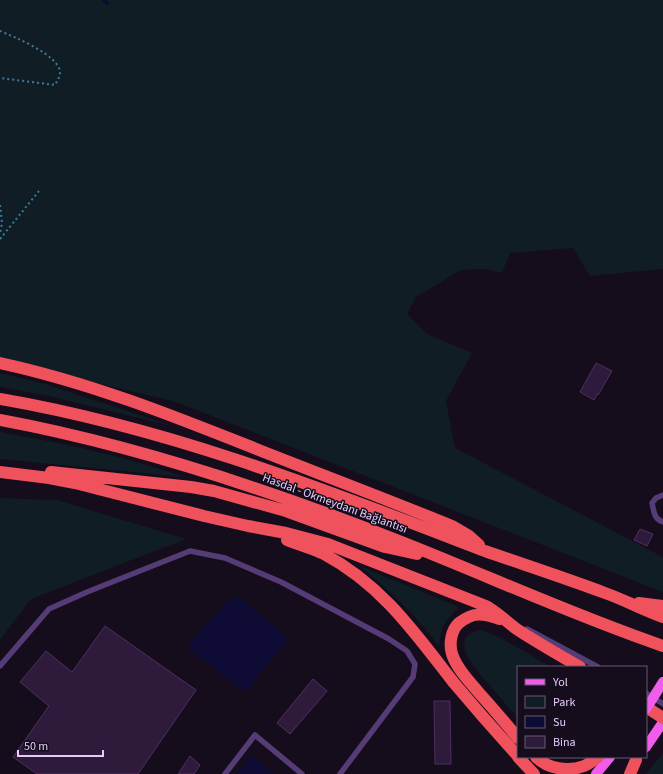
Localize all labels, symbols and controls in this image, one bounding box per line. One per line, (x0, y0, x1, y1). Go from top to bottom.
street label: Hasdal - Okmeydanı Bağlantısı (260, 469, 410, 538)
legend (517, 666, 647, 758)
text: Yol (552, 674, 568, 691)
text: Park (553, 694, 575, 711)
text: Su (553, 714, 566, 731)
scale bar (18, 732, 103, 758)
text: Bina (553, 734, 576, 751)
text: 50 m (24, 738, 48, 755)

